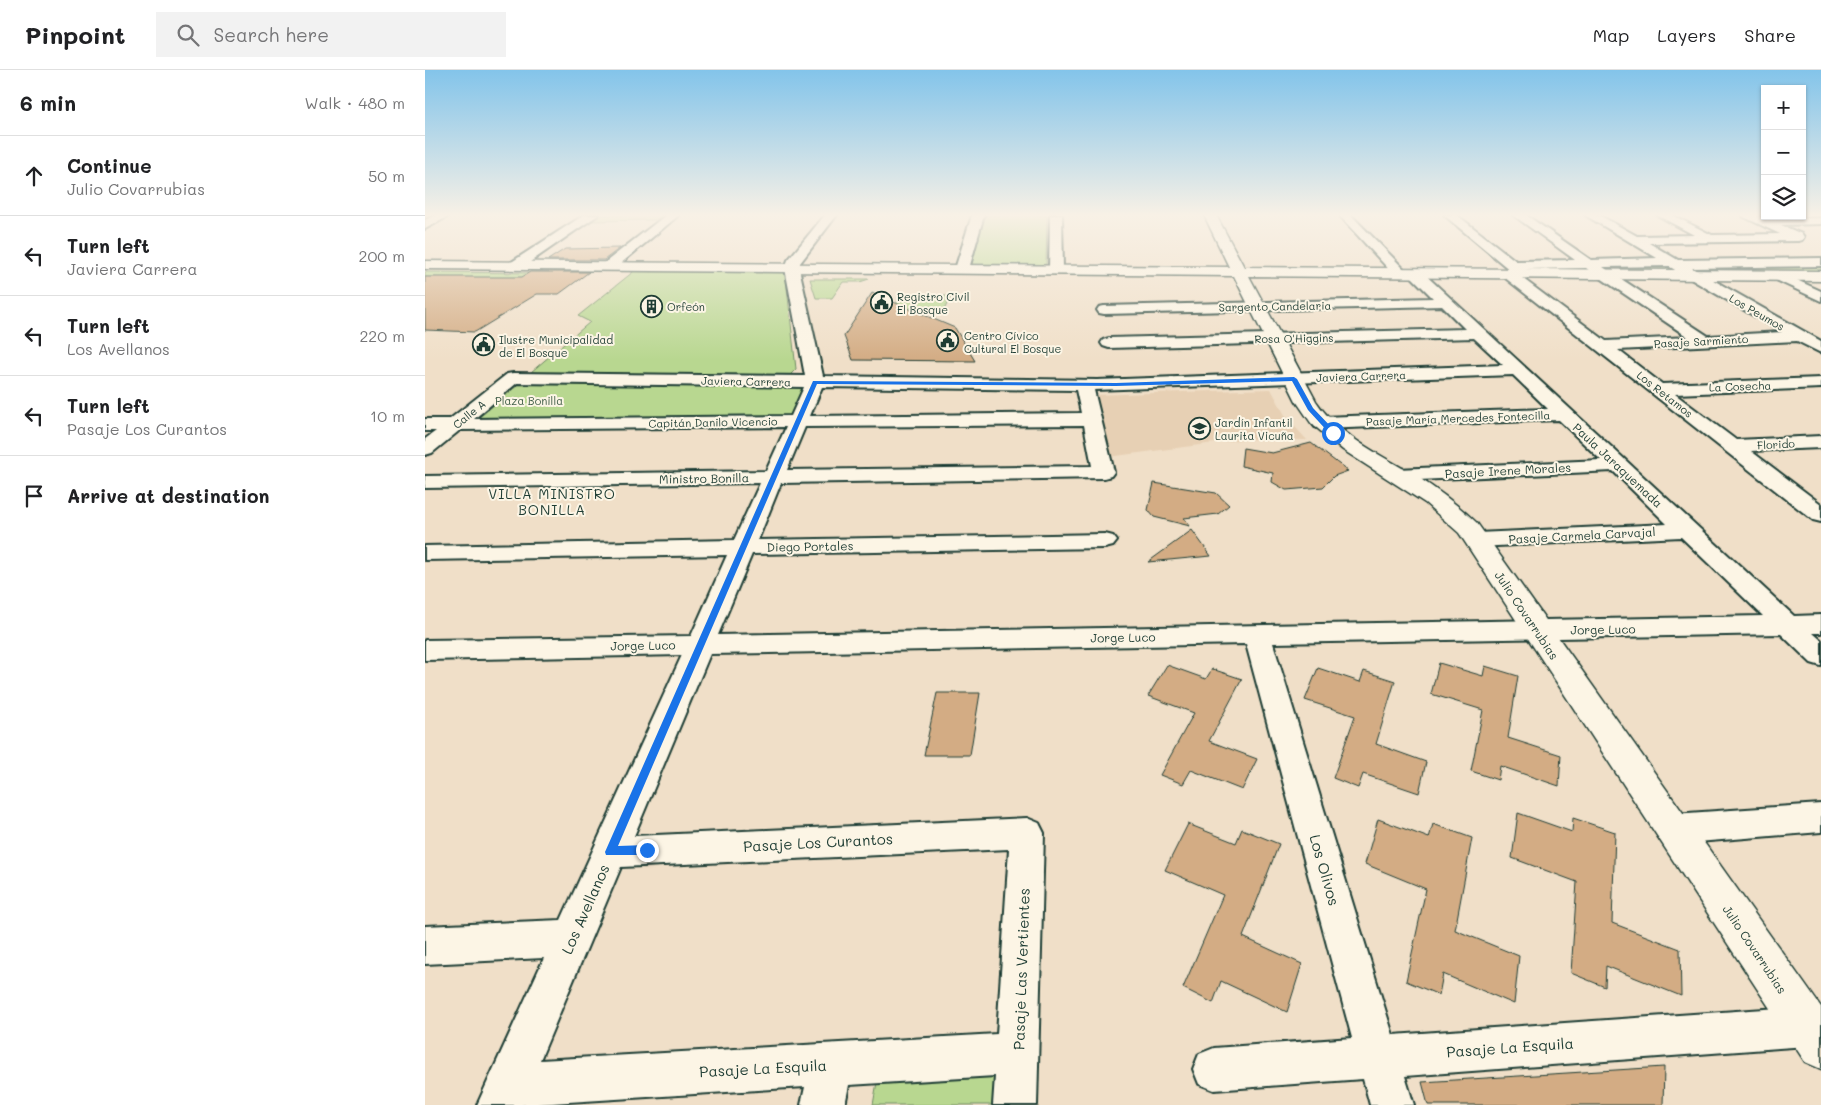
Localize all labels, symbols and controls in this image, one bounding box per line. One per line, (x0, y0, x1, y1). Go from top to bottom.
search box (156, 12, 506, 57)
text: Pinpoint (25, 19, 126, 50)
icon: search (174, 21, 202, 49)
text: Search here (214, 22, 329, 47)
text: Map (1593, 23, 1629, 47)
text: Layers (1657, 23, 1716, 47)
text: Share (1744, 23, 1796, 47)
map controls (1761, 85, 1806, 220)
button: + (1761, 85, 1806, 130)
text: 6 min (20, 89, 76, 116)
text: Walk · 480 m (304, 92, 405, 113)
button: − (1761, 130, 1806, 175)
text: Continue (67, 153, 152, 178)
icon: ahead (20, 162, 48, 190)
text: 50 m (368, 165, 405, 186)
button: layers (1761, 175, 1806, 220)
text: Julio Covarrubias (67, 178, 205, 199)
text: Turn left (67, 233, 150, 258)
icon: left (20, 242, 48, 270)
text: 200 m (358, 245, 405, 266)
text: Javiera Carrera (67, 258, 198, 279)
place label: Registro Civil El Bosque (897, 289, 970, 317)
public building icon: Registro Civil El Bosque (869, 290, 893, 314)
street label: Los Peumos (1727, 290, 1787, 334)
building icon: Orfeón (639, 294, 663, 318)
street label: Sargento Candelaria (1219, 298, 1332, 314)
place label: Orfeón (667, 299, 705, 314)
text: Turn left (67, 313, 150, 338)
icon: left (20, 322, 48, 350)
text: 220 m (359, 325, 405, 346)
place label: Centro Cívico Cultural El Bosque (964, 328, 1061, 356)
public building icon: Centro Cívico Cultural El Bosque (936, 329, 960, 353)
street label: Rosa O'Higgins (1254, 330, 1334, 346)
street label: Pasaje Sarmiento (1653, 331, 1749, 351)
place label: Ilustre Municipalidad de El Bosque (499, 332, 613, 360)
public building icon: Ilustre Municipalidad de El Bosque (471, 333, 495, 357)
text: Los Avellanos (67, 338, 170, 359)
street label: Javiera Carrera (1316, 367, 1406, 385)
street label: Los Retamos (1634, 367, 1696, 421)
street label: Javiera Carrera (701, 373, 791, 389)
street label: La Cosecha (1709, 377, 1771, 395)
text: Turn left (67, 393, 150, 418)
park label: Plaza Bonilla (495, 393, 563, 408)
street label: Calle A (449, 396, 489, 432)
icon: left (20, 402, 48, 430)
text: 10 m (370, 405, 405, 426)
street label: Pasaje María Mercedes Fontecilla (1366, 407, 1551, 429)
street label: Capitán Danilo Vicencio (648, 413, 778, 431)
place label: Jardín Infantil Laurita Vicuña (1215, 415, 1294, 443)
school or university icon: Jardín Infantil Laurita Vicuña (1187, 416, 1211, 440)
text: Pasaje Los Curantos (67, 418, 227, 439)
street label: Paula Jaraquemada (1570, 419, 1666, 511)
route start (1322, 422, 1345, 445)
street label: Florido (1757, 435, 1796, 452)
street label: Pasaje Irene Morales (1444, 459, 1572, 481)
street label: Ministro Bonilla (659, 469, 749, 487)
icon: arrive (20, 482, 48, 510)
text: Arrive at destination (67, 483, 270, 508)
district label: VILLA MINISTRO BONILLA (488, 484, 616, 519)
street label: Pasaje Carmela Carvajal (1508, 523, 1656, 547)
street label: Diego Portales (766, 537, 854, 555)
street label: Julio Covarrubias (1491, 568, 1563, 663)
street label: Jorge Luco (1570, 620, 1636, 638)
street label: Jorge Luco (1090, 628, 1156, 646)
street label: Jorge Luco (610, 636, 676, 654)
street label: Pasaje Los Curantos (743, 828, 893, 856)
street label: Los Olivos (1305, 832, 1345, 908)
route end (636, 839, 659, 862)
street label: Los Avellanos (556, 861, 614, 957)
street label: Pasaje Las Vertientes (1008, 888, 1034, 1050)
street label: Julio Covarrubias (1719, 902, 1791, 997)
street label: Pasaje La Esquila (1446, 1033, 1574, 1061)
street label: Pasaje La Esquila (699, 1055, 827, 1081)

